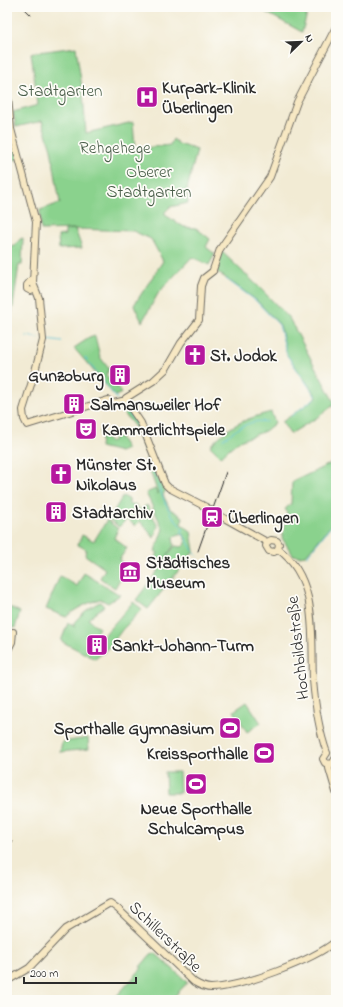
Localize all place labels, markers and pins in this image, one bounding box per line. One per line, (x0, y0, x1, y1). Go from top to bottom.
place label: Kurpark-Klinik Überlingen (162, 76, 256, 123)
hospital icon: Kurpark-Klinik Überlingen (134, 84, 160, 110)
church icon: St. Jodok (182, 342, 208, 368)
place label: St. Jodok (210, 344, 277, 369)
building icon: Gunzoburg (107, 362, 133, 388)
place label: Gunzoburg (28, 364, 104, 391)
building icon: Salmansweiler Hof (61, 391, 87, 417)
place label: Salmansweiler Hof (90, 393, 222, 418)
theatre icon: Kammerlichtspiele (73, 416, 99, 442)
place label: Kammerlichtspiele (102, 418, 226, 443)
place label: Münster St. Nikolaus (76, 453, 156, 498)
church icon: Münster St. Nikolaus (48, 461, 74, 487)
building icon: Stadtarchiv (43, 499, 69, 525)
place label: Stadtarchiv (72, 501, 153, 526)
station icon: Überlingen (199, 504, 225, 530)
place label: Überlingen (228, 506, 299, 533)
place label: Städtisches Museum (146, 551, 230, 596)
museum icon: Städtisches Museum (117, 559, 143, 585)
building icon: Sankt-Johann-Turm (84, 632, 110, 658)
place label: Sankt-Johann-Turm (112, 634, 254, 659)
sports icon: Sporthalle Gymnasium (217, 715, 243, 741)
place label: Sporthalle Gymnasium (54, 717, 214, 744)
sports icon: Kreissporthalle (251, 740, 277, 766)
place label: Kreissporthalle (147, 742, 249, 767)
sports icon: Neue Sporthalle Schulcampus (183, 771, 209, 797)
place label: Neue Sporthalle Schulcampus (140, 797, 253, 842)

